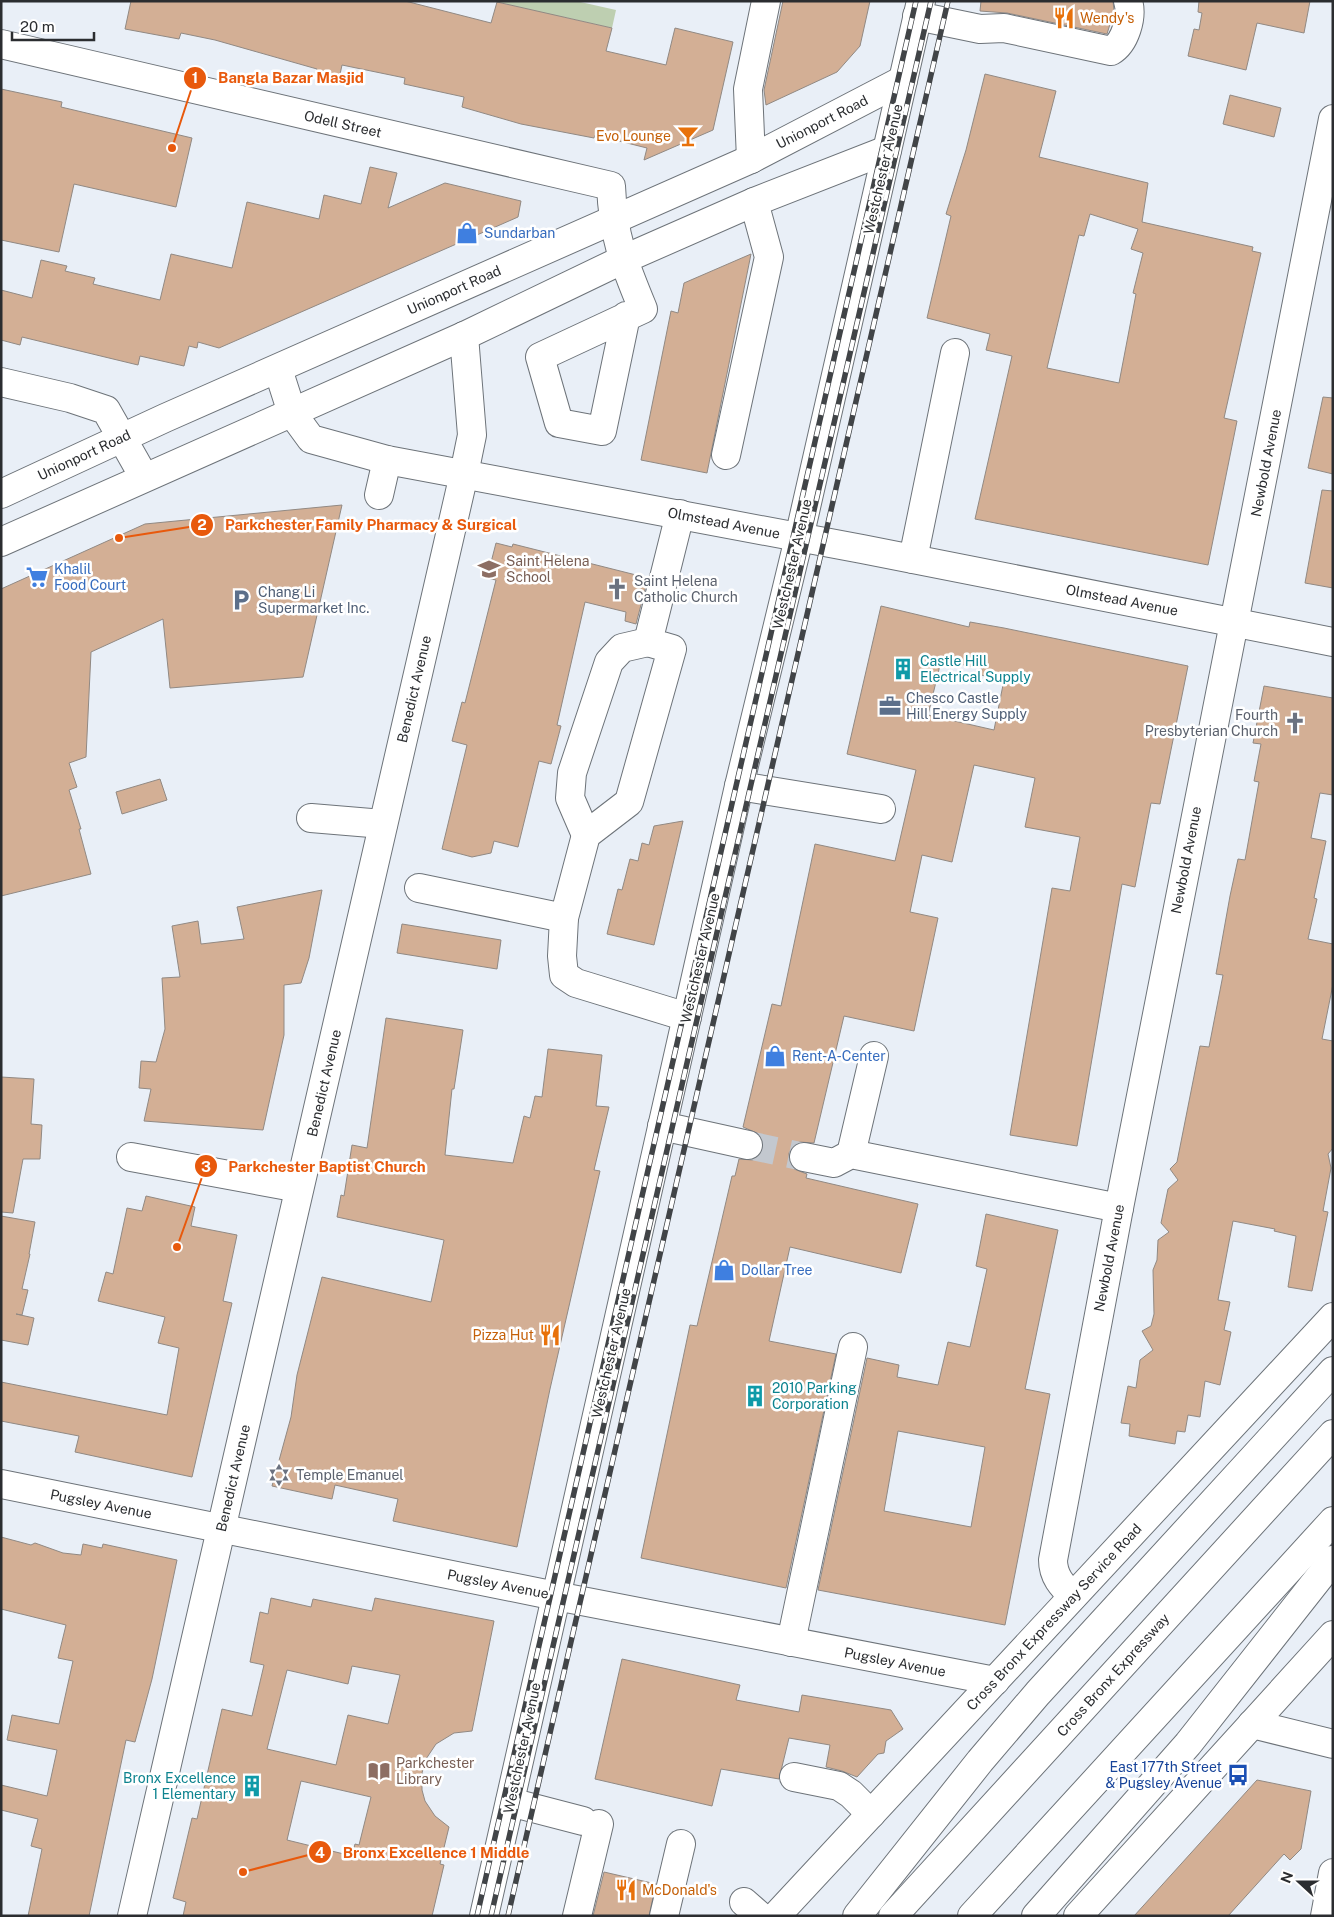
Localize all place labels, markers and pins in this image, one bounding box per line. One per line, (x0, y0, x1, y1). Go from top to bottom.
restaurant icon: Wendy's (1051, 5, 1077, 31)
place label: Wendy's (1080, 10, 1134, 26)
callout: Bangla Bazar Masjid (183, 63, 373, 93)
bar icon: Evo Lounge (675, 123, 701, 149)
place label: Evo Lounge (596, 128, 671, 144)
shop icon: Sundarban (454, 220, 480, 246)
place label: Sundarban (484, 225, 555, 241)
callout: Parkchester Family Pharmacy & Surgical (190, 510, 527, 540)
place label: Saint Helena School (506, 553, 589, 585)
school or university icon: Saint Helena School (476, 556, 502, 582)
place label: Khalil Food Court (54, 561, 126, 593)
supermarket icon: Khalil Food Court (24, 564, 50, 590)
place label: Saint Helena Catholic Church (634, 573, 738, 605)
church icon: Saint Helena Catholic Church (604, 576, 630, 602)
place label: Chang Li Supermarket Inc. (258, 584, 369, 616)
parking icon: Chang Li Supermarket Inc. (228, 587, 254, 613)
place label: Castle Hill Electrical Supply (920, 653, 1031, 685)
building icon: Castle Hill Electrical Supply (890, 656, 916, 682)
place label: Chesco Castle Hill Energy Supply (906, 690, 1028, 722)
office icon: Chesco Castle Hill Energy Supply (877, 693, 903, 719)
place label: Fourth Presbyterian Church (1145, 707, 1278, 739)
church icon: Fourth Presbyterian Church (1282, 710, 1308, 736)
shop icon: Rent-A-Center (762, 1043, 788, 1069)
place label: Rent-A-Center (792, 1048, 886, 1064)
callout: Parkchester Baptist Church (193, 1151, 436, 1181)
shop icon: Dollar Tree (711, 1257, 737, 1283)
place label: Dollar Tree (741, 1262, 813, 1278)
restaurant icon: Pizza Hut (537, 1322, 563, 1348)
place label: Pizza Hut (473, 1327, 534, 1343)
place label: 2010 Parking Corporation (772, 1380, 857, 1412)
building icon: 2010 Parking Corporation (742, 1383, 768, 1409)
synagogue icon: Temple Emanuel (266, 1462, 292, 1488)
place label: Temple Emanuel (296, 1467, 404, 1483)
place label: Parkchester Library (396, 1755, 475, 1787)
library icon: Parkchester Library (366, 1758, 392, 1784)
place label: East 177th Street & Pugsley Avenue (1106, 1759, 1222, 1791)
bus stop icon: East 177th Street & Pugsley Avenue (1225, 1762, 1251, 1788)
place label: Bronx Excellence 1 Elementary (123, 1770, 236, 1802)
building icon: Bronx Excellence 1 Elementary (239, 1773, 265, 1799)
callout: Bronx Excellence 1 Middle (308, 1837, 539, 1867)
restaurant icon: McDonald's (613, 1877, 639, 1903)
place label: McDonald's (642, 1882, 717, 1898)

